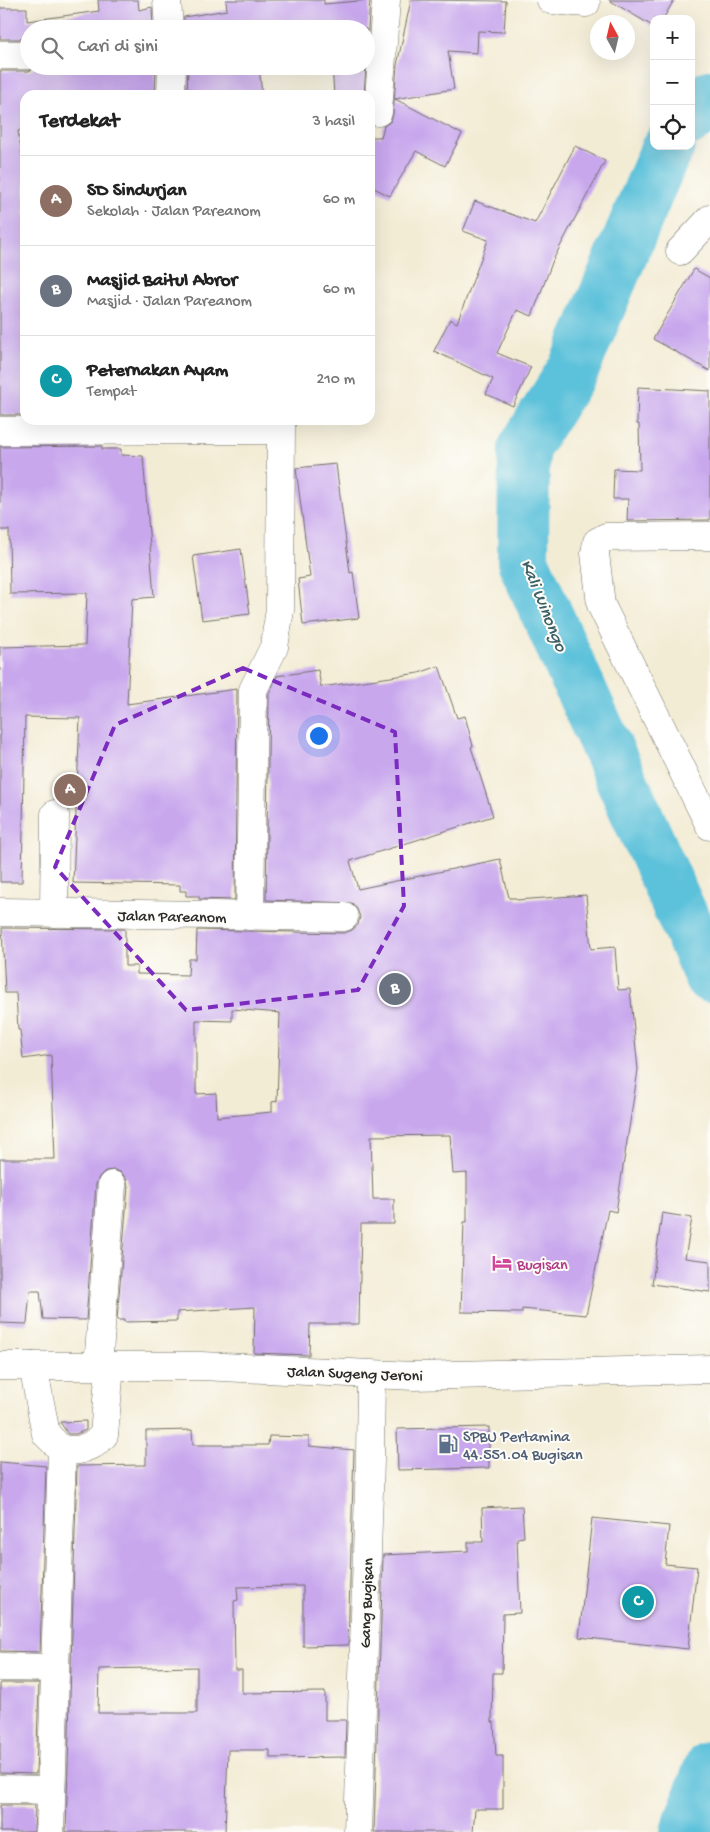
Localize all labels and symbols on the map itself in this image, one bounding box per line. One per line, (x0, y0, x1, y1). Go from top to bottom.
north arrow (590, 15, 635, 60)
water label: Kali Winongo (515, 557, 571, 656)
your location (306, 723, 332, 749)
pin: A (54, 771, 86, 809)
street label: Jalan Pareanom (117, 908, 227, 929)
pin: B (379, 970, 411, 1008)
hotel icon: Bugisan (491, 1252, 513, 1274)
place label: Bugisan (516, 1257, 568, 1276)
street label: Jalan Sugeng Jeroni (287, 1364, 423, 1387)
place label: SPBU Pertamina 44.551.04 Bugisan (463, 1429, 583, 1466)
fuel station icon: SPBU Pertamina 44.551.04 Bugisan (437, 1433, 459, 1455)
street label: Gang Bugisan (357, 1557, 380, 1648)
pin: C (622, 1583, 654, 1621)

